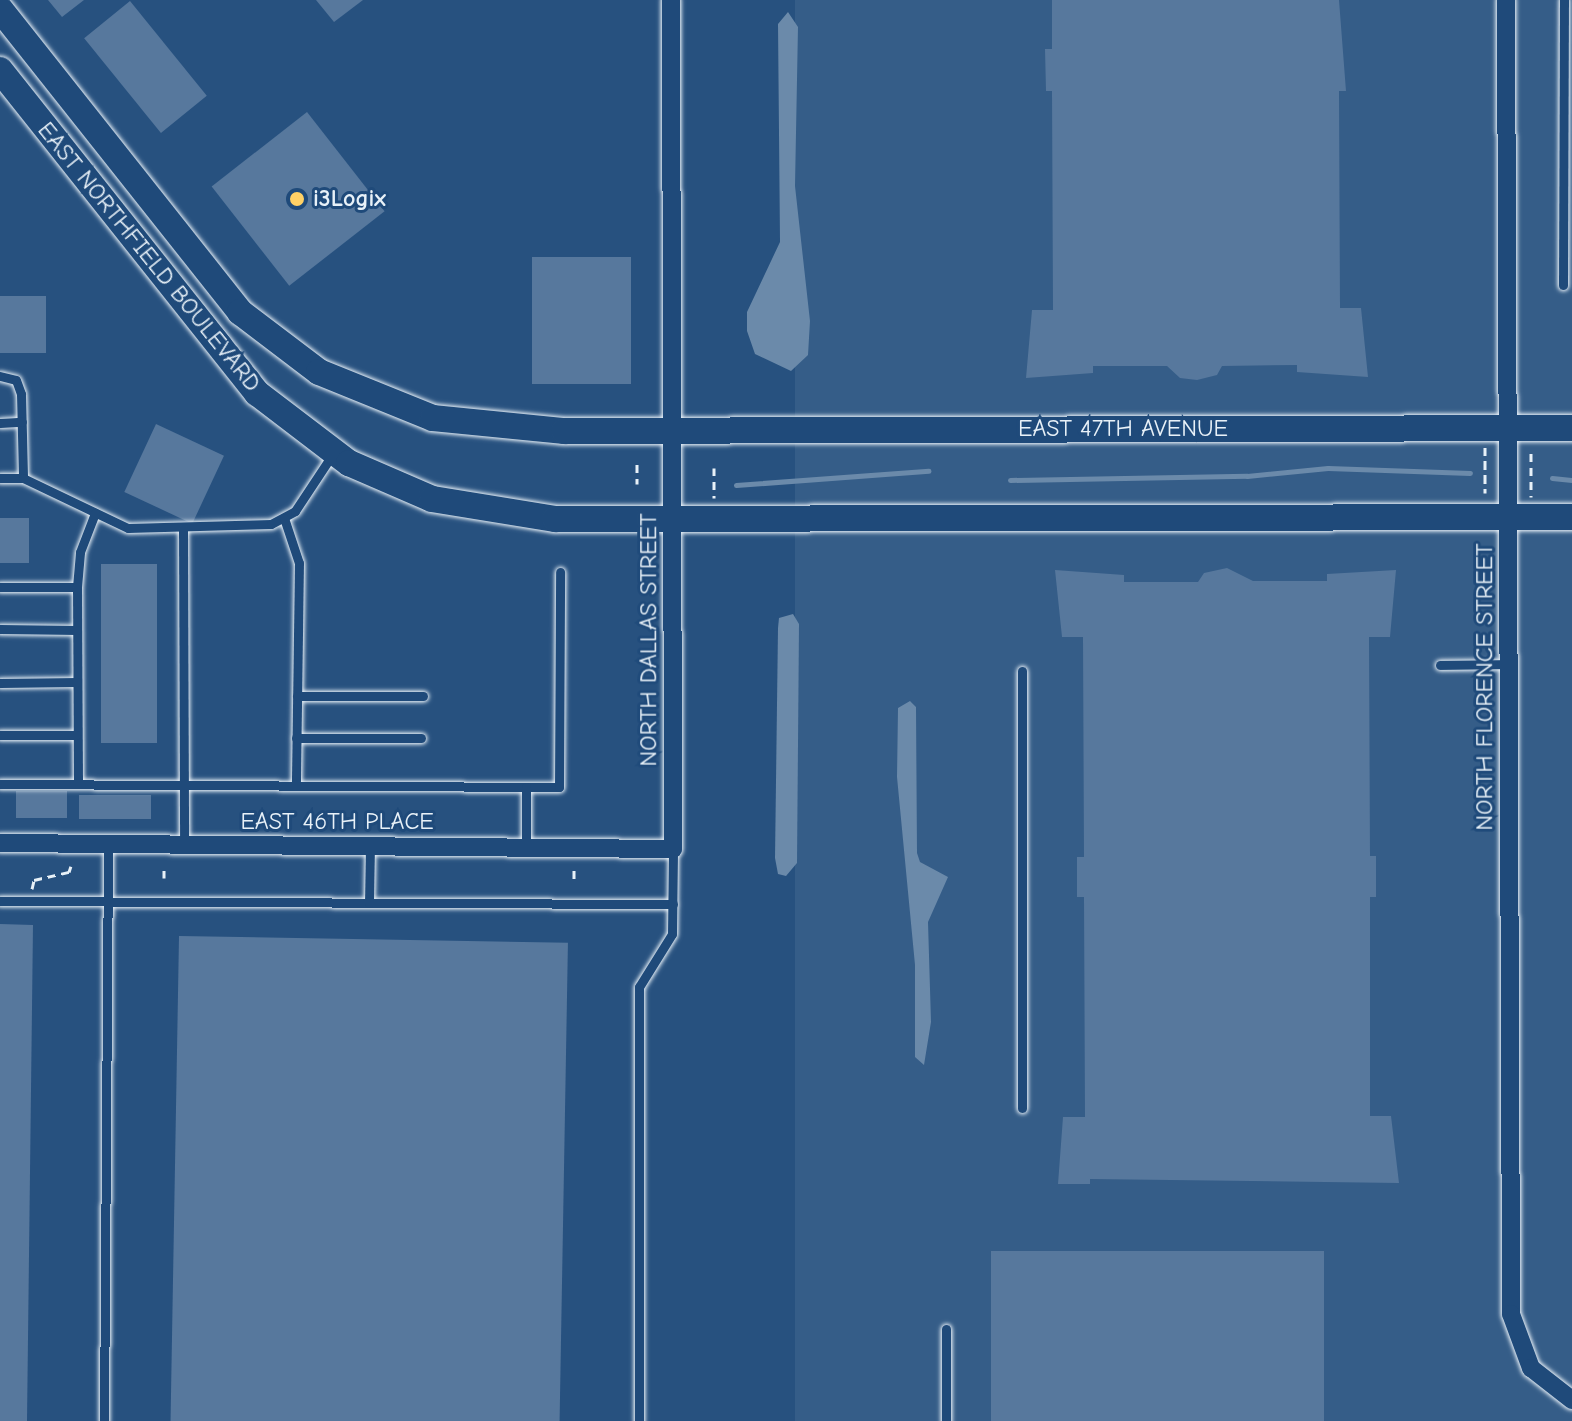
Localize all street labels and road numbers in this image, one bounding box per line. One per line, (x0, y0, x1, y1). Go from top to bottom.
street label: EAST NORTHFIELD BOULEVARD (31, 116, 267, 398)
street label: EAST 47TH AVENUE (1018, 415, 1228, 443)
street label: NORTH DALLAS STREET (635, 513, 663, 767)
street label: NORTH FLORENCE STREET (1471, 543, 1499, 831)
street label: EAST 46TH PLACE (240, 808, 434, 836)

